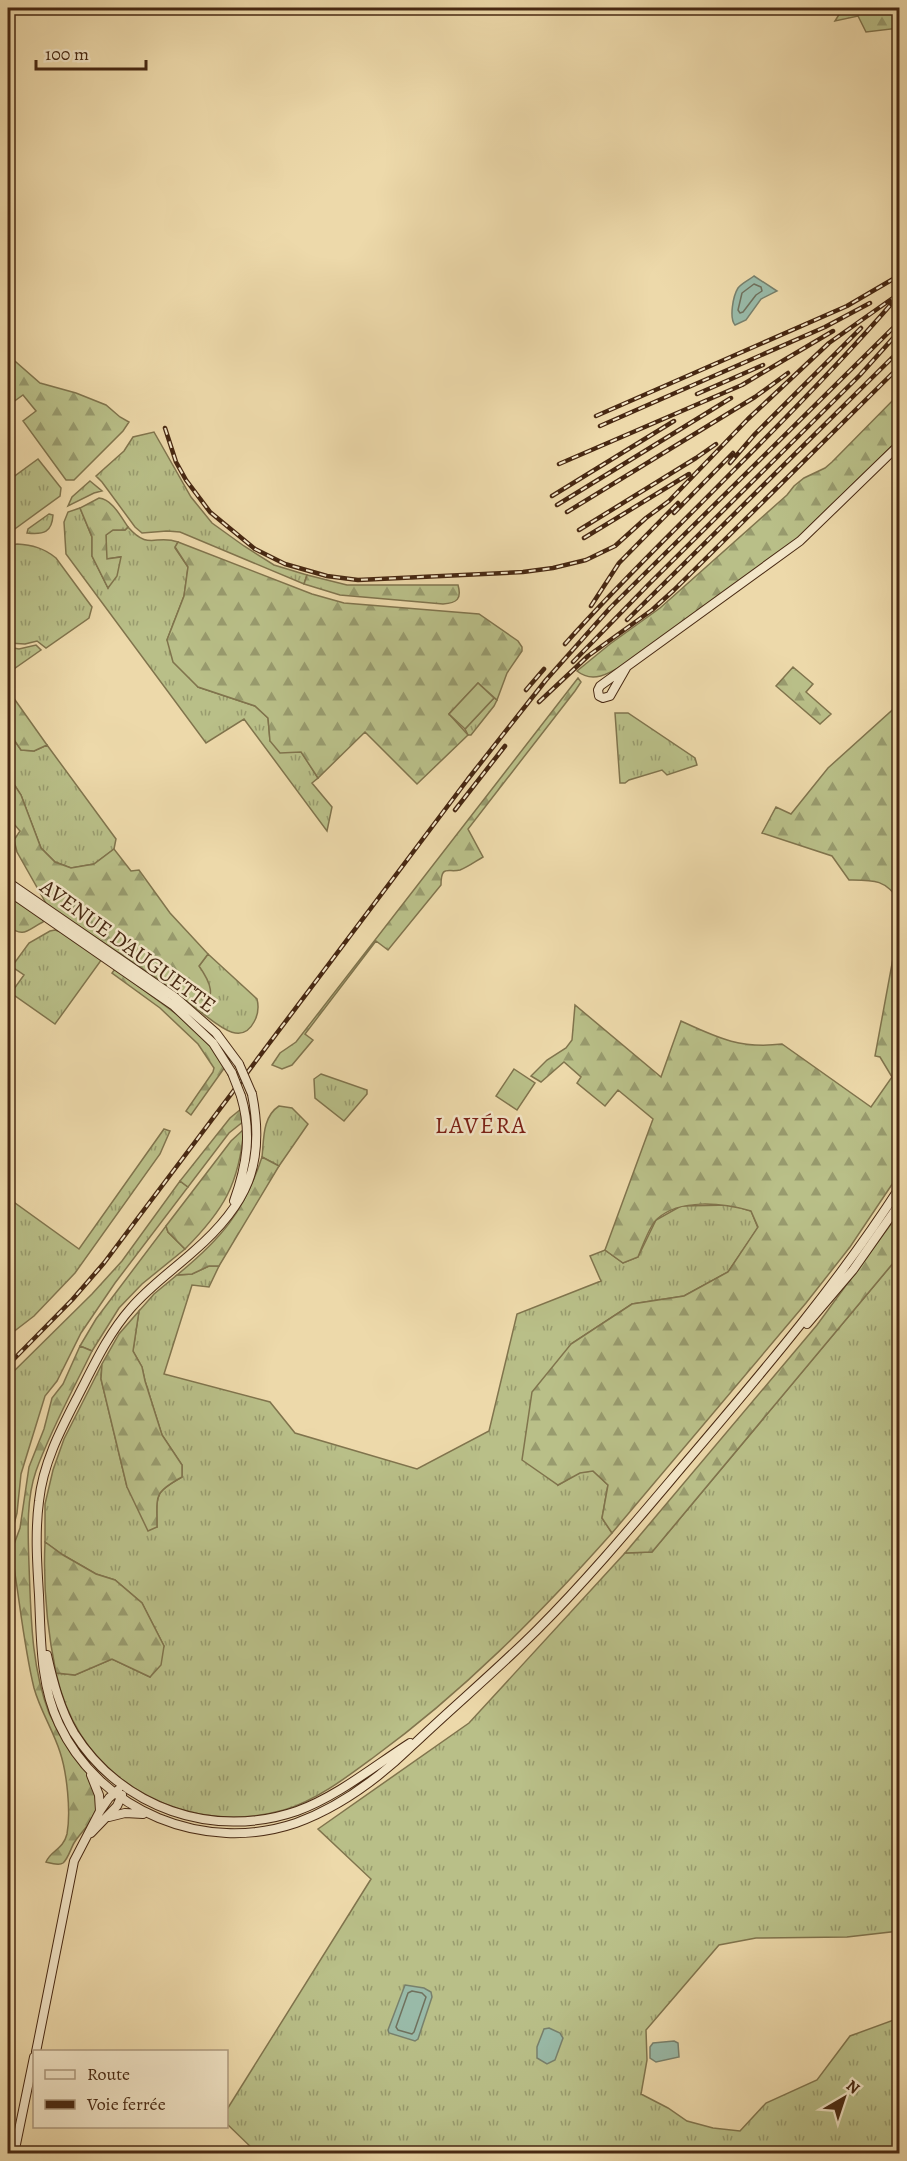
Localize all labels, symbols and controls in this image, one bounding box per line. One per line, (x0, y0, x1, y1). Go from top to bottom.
scale bar (36, 33, 146, 71)
text: 100 m (45, 42, 89, 66)
street label: AVENUE D'AUGUETTE (33, 871, 222, 1020)
district label: LAVÉRA (435, 1109, 527, 1141)
legend (33, 2050, 228, 2128)
text: Route (87, 2062, 130, 2086)
north arrow (814, 2068, 874, 2128)
text: N (841, 2075, 865, 2100)
text: Voie ferrée (86, 2092, 166, 2116)

